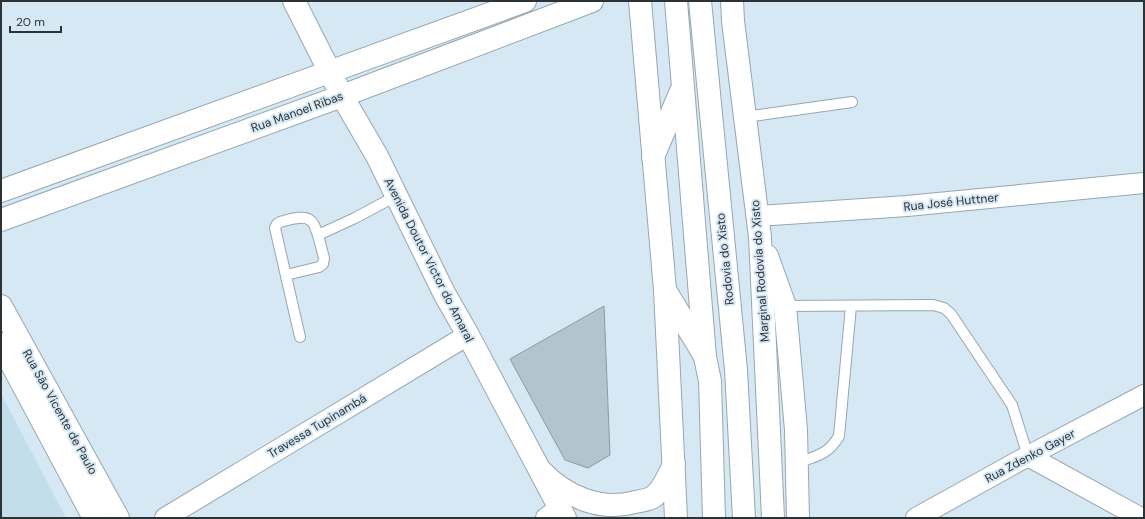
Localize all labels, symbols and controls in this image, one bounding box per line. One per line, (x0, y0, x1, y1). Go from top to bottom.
scale bar (10, 8, 61, 34)
text: 20 m (16, 14, 45, 30)
street label: Rua Manoel Ribas (249, 88, 345, 136)
street label: Avenida Doutor Victor do Amaral (380, 175, 478, 345)
street label: Rua José Huttner (903, 189, 1000, 215)
street label: Marginal Rodovia do Xisto (747, 199, 773, 343)
street label: Rodovia do Xisto (712, 212, 738, 306)
street label: Rua São Vicente de Paulo (19, 346, 101, 478)
street label: Travessa Tupinambá (264, 390, 370, 462)
street label: Rua Zdenko Gayer (982, 425, 1078, 487)

